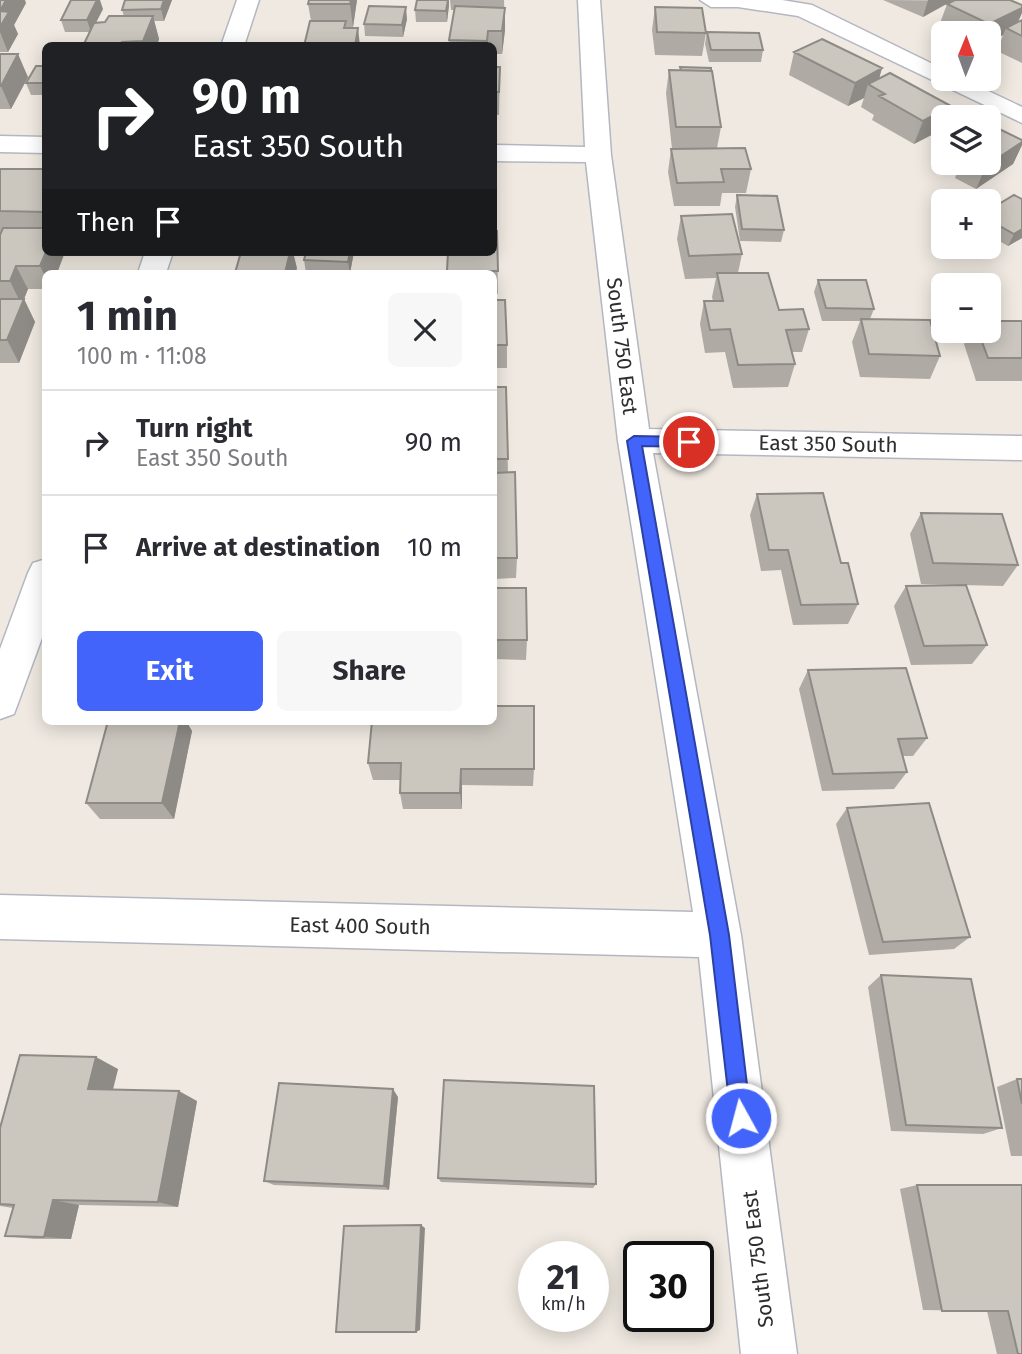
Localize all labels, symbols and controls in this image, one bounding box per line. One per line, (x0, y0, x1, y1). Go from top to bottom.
north arrow (931, 21, 1001, 91)
map controls (931, 21, 1001, 343)
text: 90 m (192, 67, 301, 126)
icon: right (77, 70, 168, 161)
button: layers (931, 105, 1001, 175)
text: East 350 South (192, 127, 404, 165)
button: + (931, 189, 1001, 259)
icon: arrive (149, 203, 187, 241)
text: Then (77, 207, 135, 238)
button: − (931, 273, 1001, 343)
street label: South 750 East (601, 276, 643, 416)
text: 1 min (77, 291, 178, 341)
button: close (388, 293, 462, 367)
text: 100 m · 11:08 (77, 342, 207, 370)
pin (659, 412, 719, 472)
text: Turn right (136, 413, 253, 444)
icon: arrive (670, 423, 708, 461)
icon: right (77, 424, 115, 462)
text: 90 m (405, 427, 462, 458)
street label: East 350 South (758, 430, 898, 458)
text: East 350 South (136, 444, 289, 472)
icon: arrive (77, 529, 115, 567)
text: Arrive at destination (136, 532, 380, 563)
text: 10 m (407, 532, 462, 563)
button: Exit (77, 631, 263, 711)
button: Share (277, 631, 462, 711)
street label: East 400 South (289, 912, 431, 940)
position arrow (704, 1081, 778, 1155)
street label: South 750 East (737, 1189, 779, 1329)
speed limit sign: 30 (623, 1241, 714, 1332)
text: 21 (547, 1256, 580, 1298)
text: km/h (541, 1293, 586, 1315)

